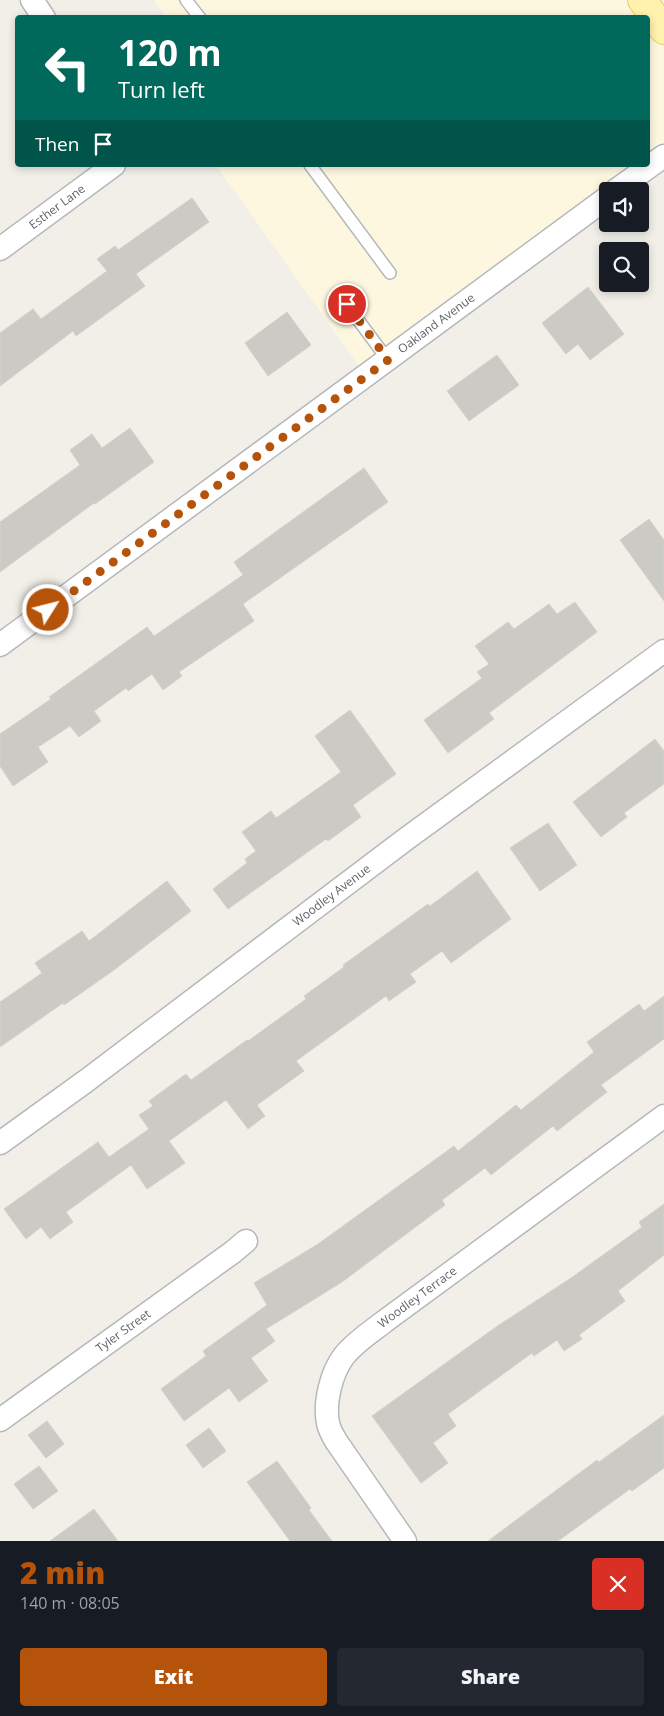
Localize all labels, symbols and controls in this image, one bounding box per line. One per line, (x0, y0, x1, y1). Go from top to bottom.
text: 120 m (118, 29, 222, 76)
icon: left (35, 35, 100, 100)
text: Turn left (118, 74, 205, 104)
icon: arrive (89, 130, 117, 158)
text: Then (35, 131, 79, 157)
street label: Esther Lane (25, 180, 89, 233)
map controls (599, 182, 649, 292)
button: sound (599, 182, 649, 232)
button: search (599, 242, 649, 292)
pin (326, 283, 368, 325)
street label: Oakland Avenue (394, 289, 478, 357)
icon: arrive (333, 290, 361, 318)
position arrow (21, 583, 73, 635)
street label: Woodley Avenue (289, 860, 374, 930)
street label: Woodley Terrace (374, 1262, 460, 1332)
street label: Tyler Street (92, 1305, 154, 1356)
text: 2 min (20, 1552, 105, 1593)
button: close (592, 1558, 644, 1610)
text: 140 m · 08:05 (20, 1592, 120, 1614)
button: Exit (20, 1648, 327, 1706)
button: Share (337, 1648, 644, 1706)

